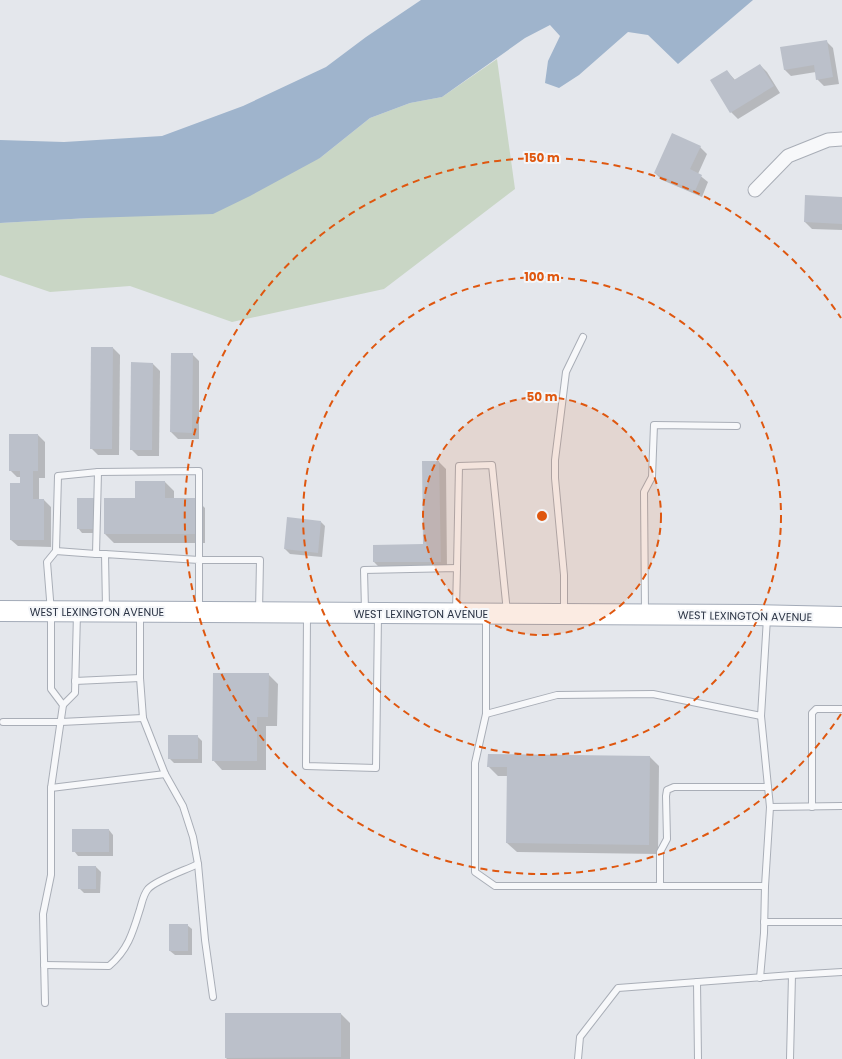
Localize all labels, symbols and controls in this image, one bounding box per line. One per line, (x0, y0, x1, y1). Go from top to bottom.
text: 150 m (524, 149, 560, 166)
text: 100 m (524, 268, 560, 285)
text: 50 m (527, 388, 558, 405)
centre of rings (535, 509, 549, 523)
street label: WEST LEXINGTON AVENUE (30, 604, 164, 620)
street label: WEST LEXINGTON AVENUE (354, 606, 488, 622)
street label: WEST LEXINGTON AVENUE (678, 607, 812, 625)

